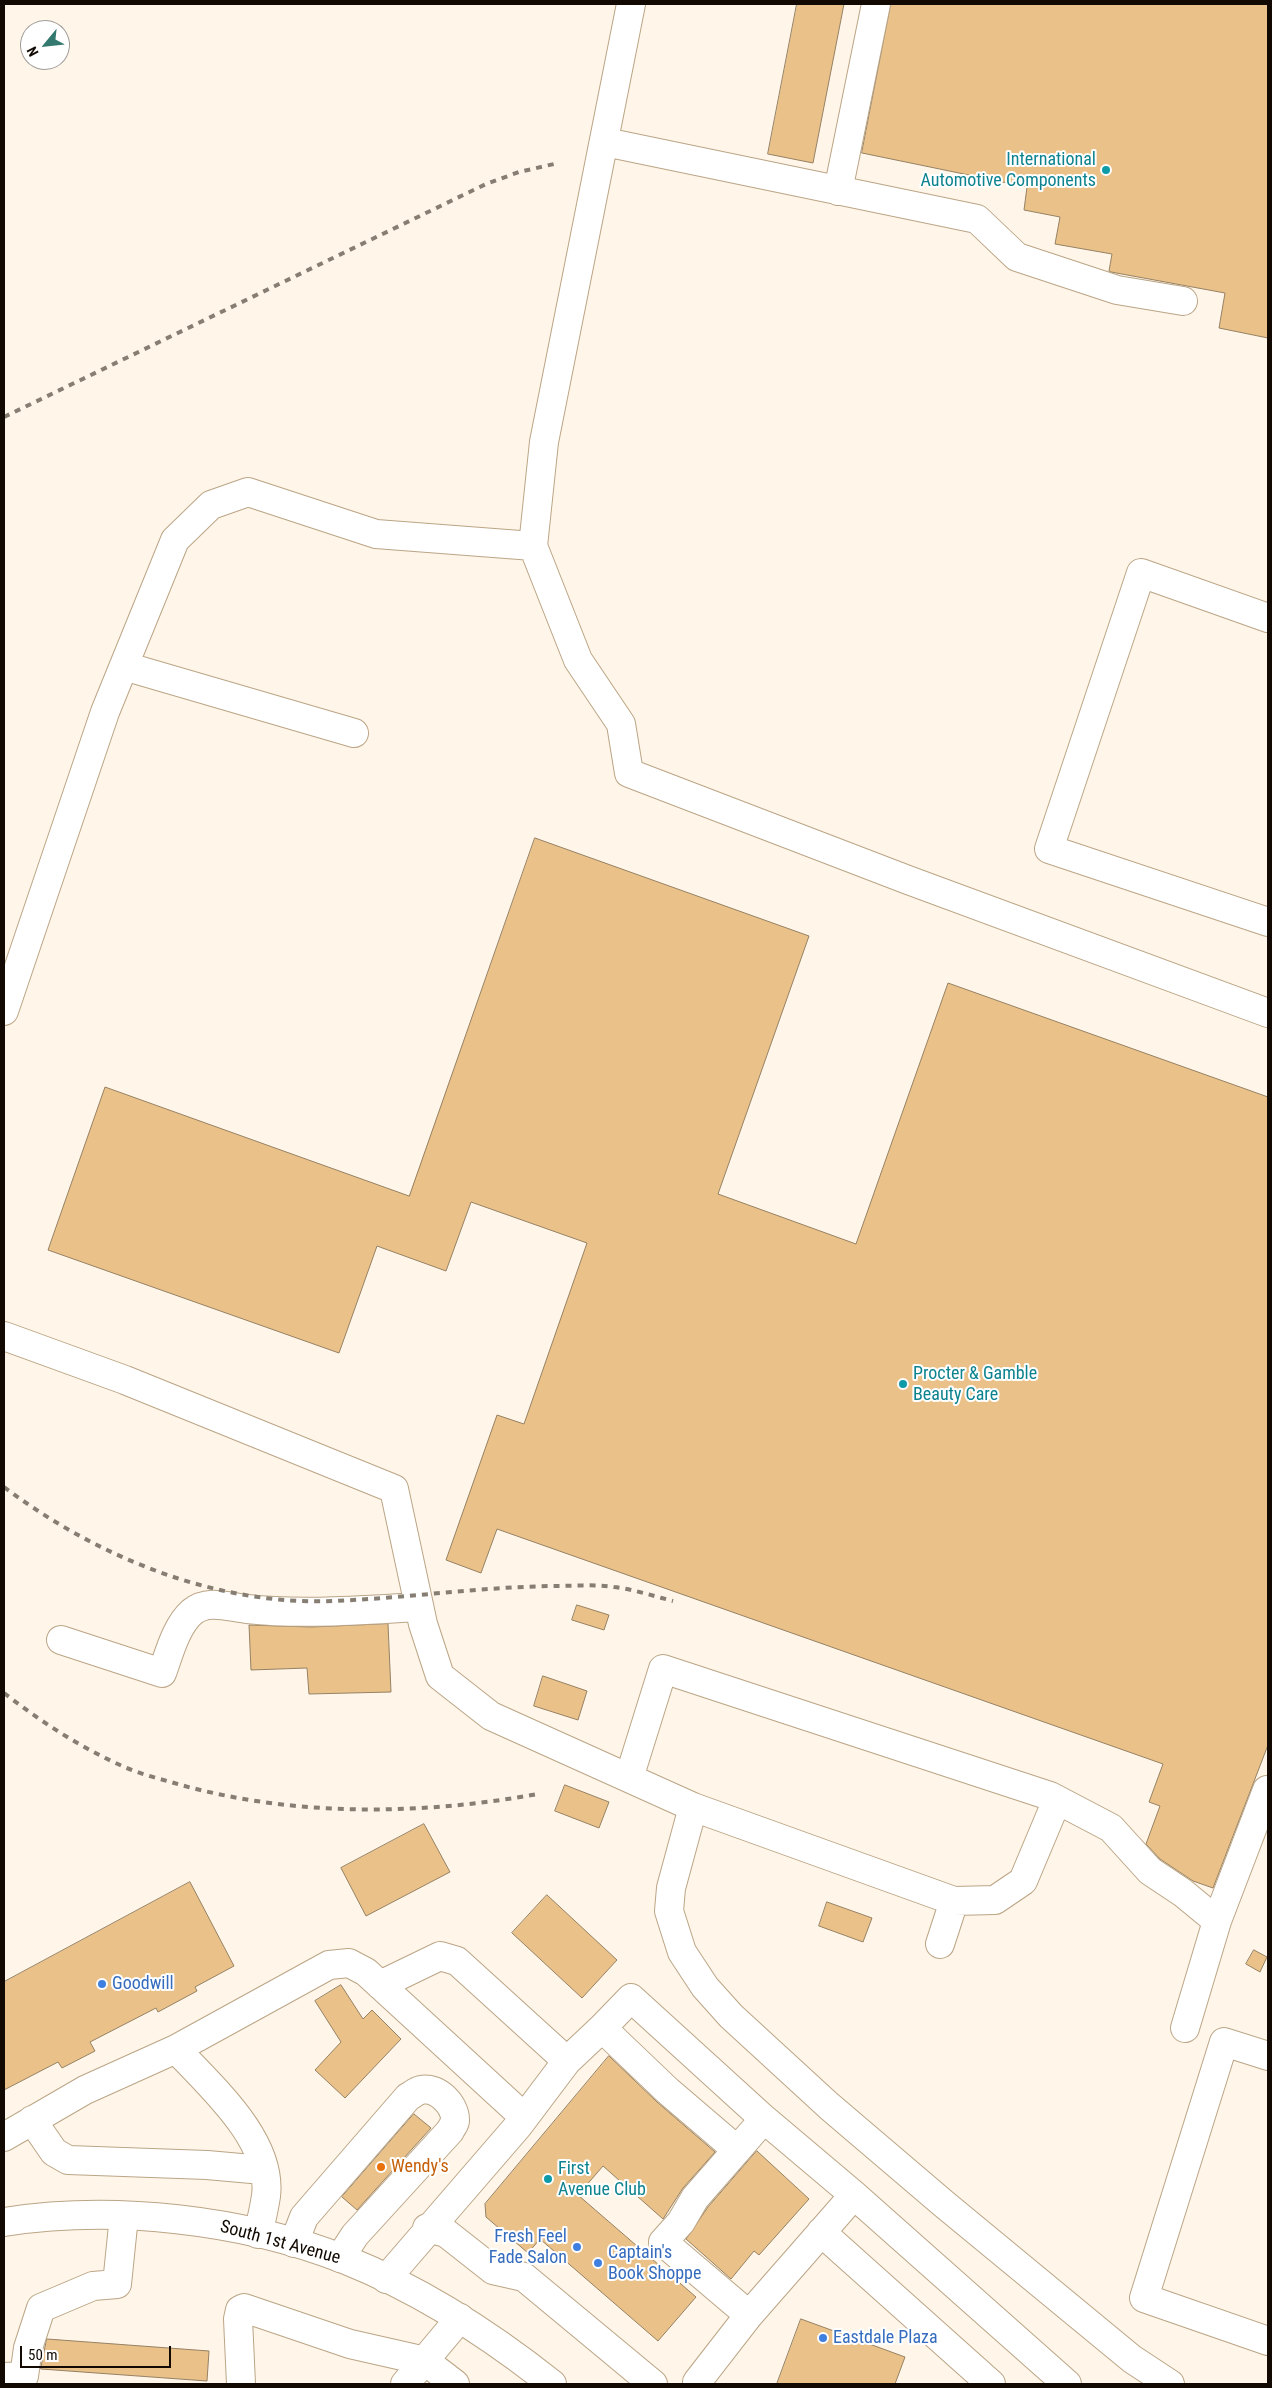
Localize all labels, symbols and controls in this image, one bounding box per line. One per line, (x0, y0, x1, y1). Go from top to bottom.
north arrow (20, 20, 70, 70)
text: N (24, 44, 42, 59)
place label: International Automotive Components (921, 149, 1096, 192)
marker: International Automotive Components (1100, 164, 1112, 176)
place label: Procter & Gamble Beauty Care (913, 1363, 1037, 1406)
marker: Procter & Gamble Beauty Care (897, 1378, 909, 1390)
place label: Goodwill (112, 1973, 174, 1995)
marker: Goodwill (96, 1978, 108, 1990)
place label: Wendy's (391, 2156, 449, 2178)
place label: First Avenue Club (558, 2158, 646, 2200)
marker: Wendy's (375, 2161, 387, 2173)
marker: First Avenue Club (542, 2173, 554, 2185)
street label: South 1st Avenue (218, 2217, 342, 2269)
place label: Fresh Feel Fade Salon (489, 2226, 567, 2268)
marker: Fresh Feel Fade Salon (571, 2241, 583, 2253)
place label: Captain's Book Shoppe (608, 2242, 701, 2284)
marker: Captain's Book Shoppe (592, 2257, 604, 2269)
place label: Eastdale Plaza (833, 2327, 938, 2349)
marker: Eastdale Plaza (817, 2332, 829, 2344)
scale bar (22, 2336, 174, 2368)
text: 50 m (28, 2346, 58, 2364)

